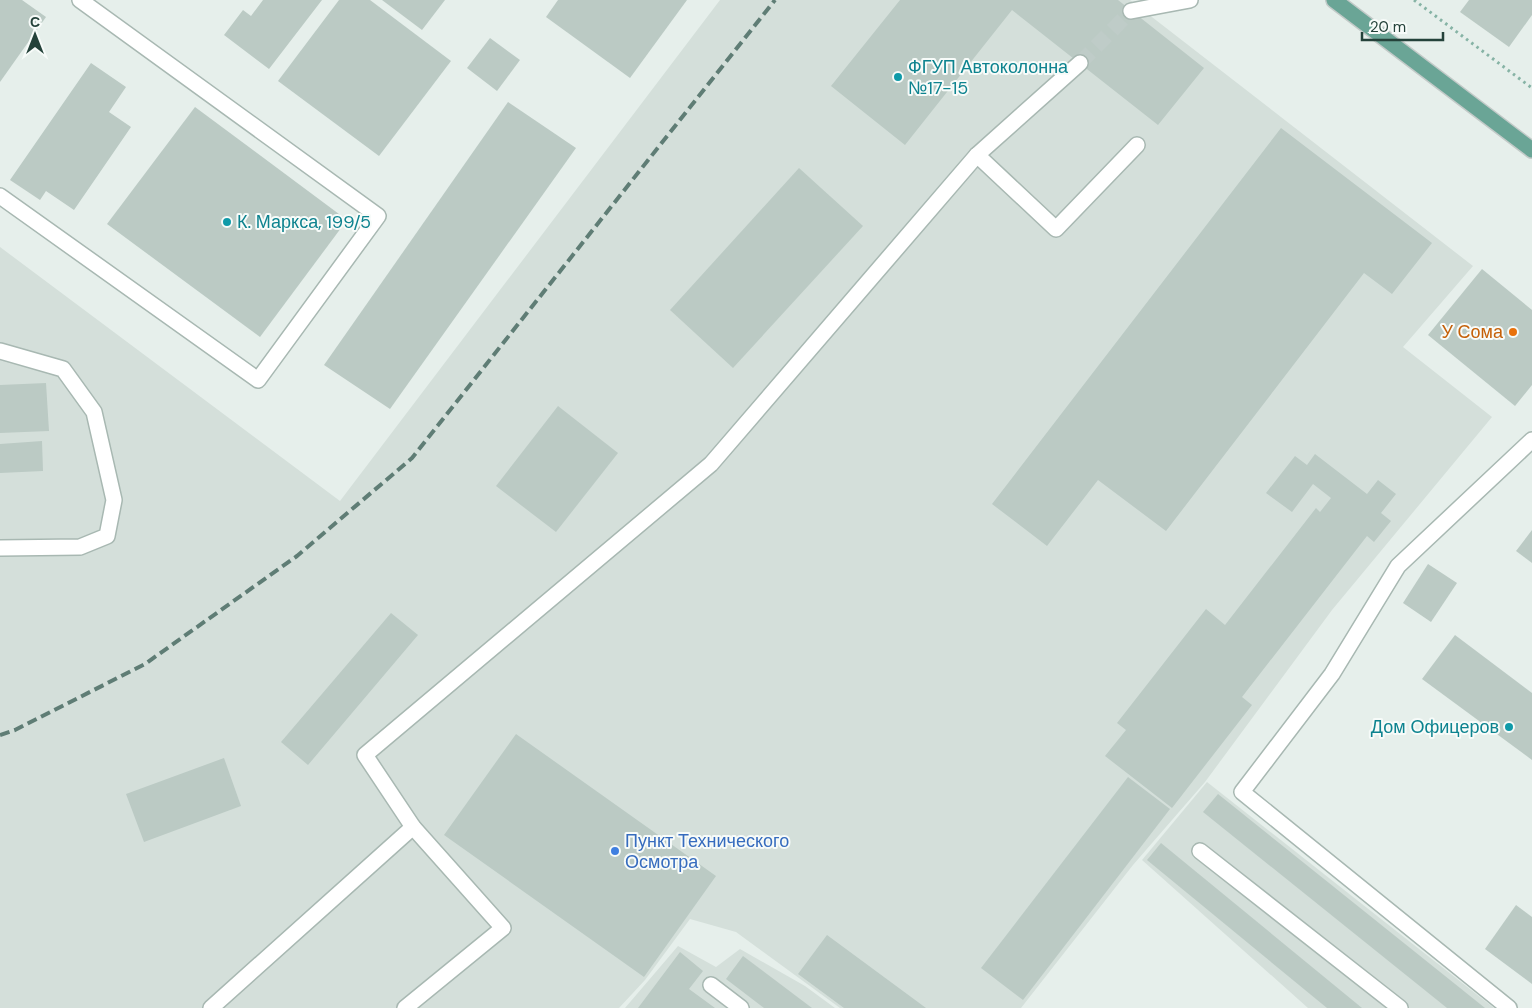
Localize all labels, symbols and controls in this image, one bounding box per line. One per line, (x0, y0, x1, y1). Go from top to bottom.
north arrow (10, 10, 60, 60)
scale bar (1362, 10, 1443, 42)
text: С (30, 13, 40, 31)
text: 20 m (1370, 17, 1406, 37)
place label: ФГУП Автоколонна №17-15 (908, 55, 1069, 100)
marker: ФГУП Автоколонна №17-15 (892, 71, 904, 83)
place label: К. Маркса, 199/5 (237, 210, 371, 234)
marker: К. Маркса, 199/5 (221, 216, 233, 228)
place label: У Сома (1441, 320, 1504, 344)
marker: У Сома (1507, 326, 1519, 338)
place label: Дом Офицеров (1371, 715, 1499, 739)
marker: Дом Офицеров (1503, 721, 1515, 733)
place label: Пункт Технического Осмотра (625, 829, 789, 874)
marker: Пункт Технического Осмотра (609, 845, 621, 857)

